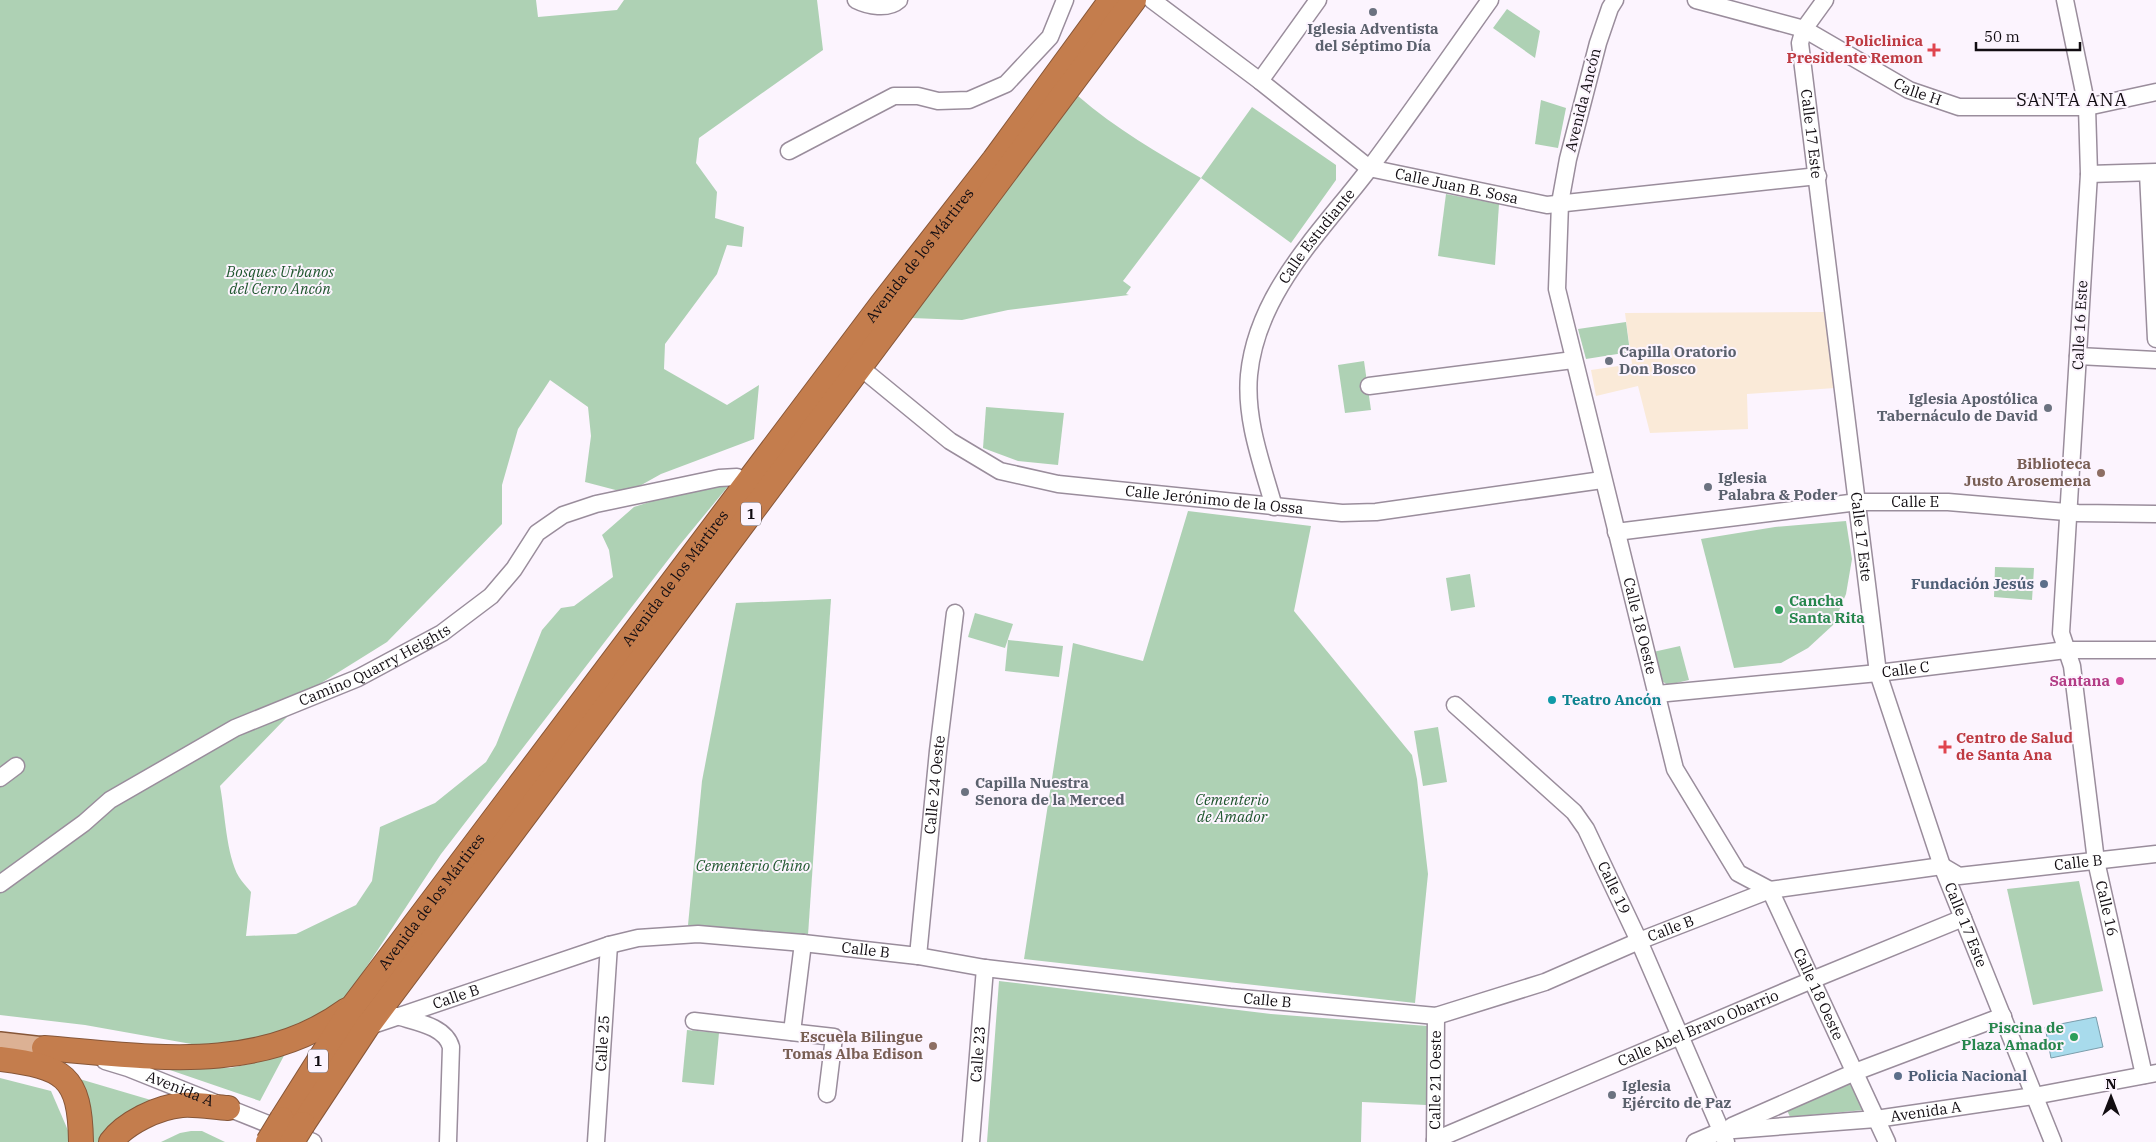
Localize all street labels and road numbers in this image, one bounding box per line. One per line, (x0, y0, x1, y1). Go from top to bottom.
street label: Avenida Ancón (1560, 46, 1605, 154)
street label: Calle H (1890, 73, 1944, 109)
street label: Calle 17 Este (1797, 88, 1827, 180)
street label: Calle Juan B. Sosa (1393, 164, 1520, 208)
street label: Avenida de los Mártires (861, 184, 978, 326)
street label: Calle Estudiante (1274, 185, 1359, 287)
street label: Calle 16 Este (2068, 280, 2091, 370)
street label: Calle Jerónimo de la Ossa (1124, 481, 1304, 518)
street label: Calle 17 Este (1847, 491, 1877, 583)
street label: Calle E (1891, 492, 1939, 511)
road number: 1 (741, 502, 761, 526)
street label: Avenida de los Mártires (617, 506, 732, 650)
street label: Calle 18 Oeste (1619, 575, 1661, 676)
street label: Camino Quarry Heights (296, 620, 454, 710)
street label: Calle C (1881, 657, 1931, 681)
street label: Calle 24 Oeste (920, 734, 949, 835)
street label: Avenida de los Mártires (374, 830, 489, 973)
street label: Calle B (2053, 850, 2103, 874)
street label: Calle 19 (1594, 858, 1635, 917)
street label: Calle 17 Este (1941, 879, 1992, 970)
street label: Calle 16 (2092, 879, 2123, 938)
street label: Calle B (1645, 911, 1697, 946)
street label: Calle B (841, 937, 891, 962)
street label: Calle 18 Oeste (1789, 945, 1848, 1043)
street label: Calle B (430, 980, 482, 1013)
street label: Calle Abel Bravo Obarrio (1615, 985, 1781, 1070)
street label: Calle B (1243, 988, 1292, 1012)
street label: Calle 25 (591, 1014, 613, 1072)
street label: Calle 23 (966, 1025, 989, 1083)
street label: Calle 21 Oeste (1425, 1030, 1445, 1130)
road number: 1 (308, 1050, 328, 1072)
street label: Avenida A (144, 1066, 217, 1111)
street label: Avenida A (1889, 1097, 1963, 1126)

